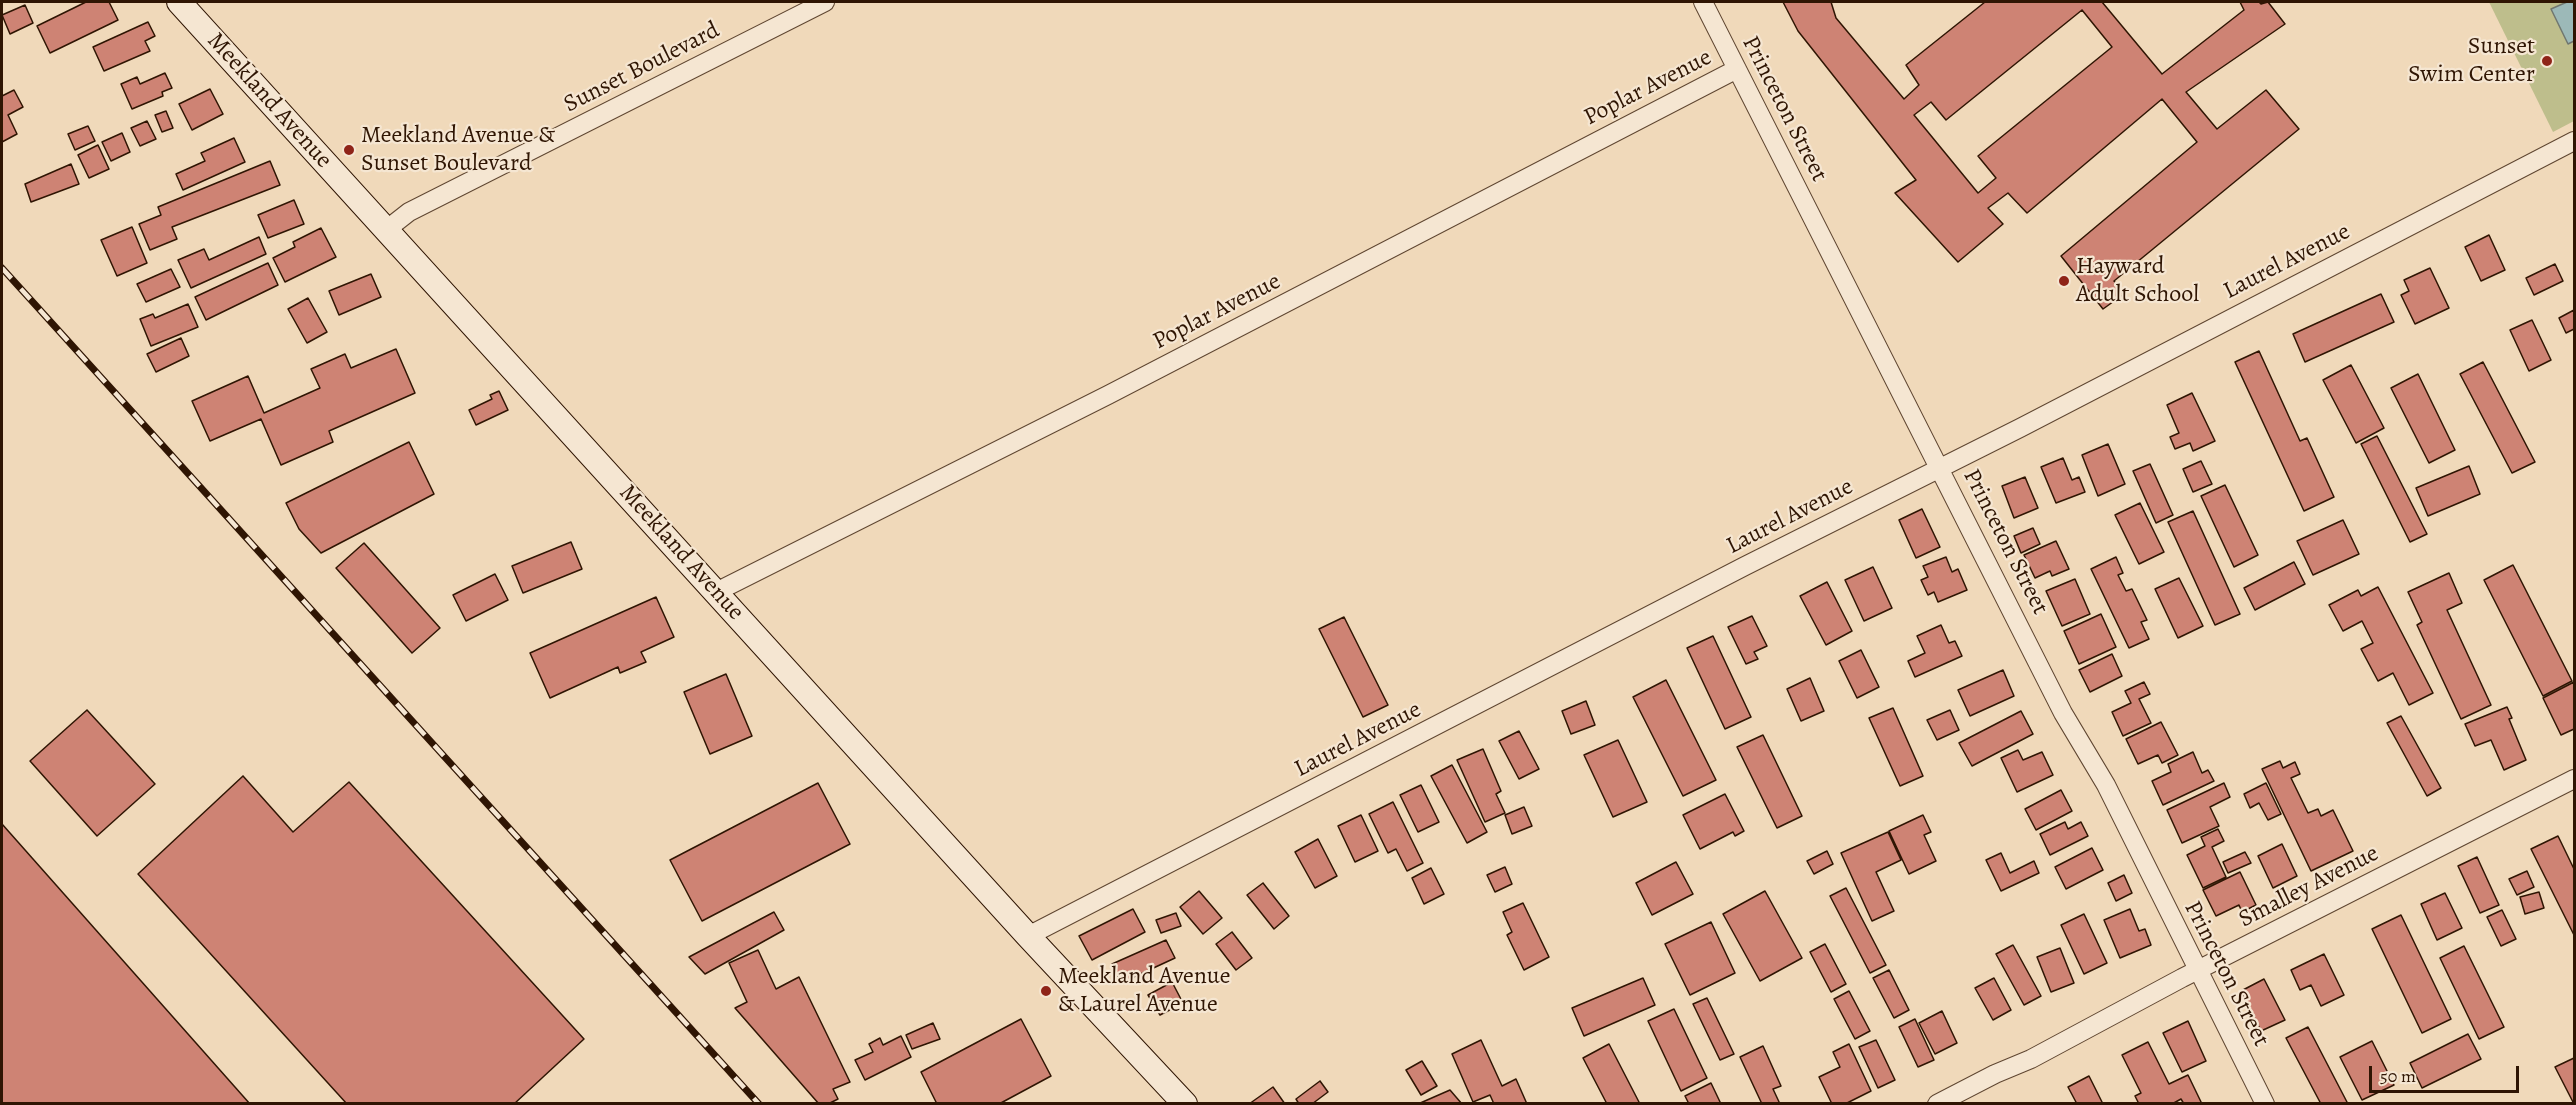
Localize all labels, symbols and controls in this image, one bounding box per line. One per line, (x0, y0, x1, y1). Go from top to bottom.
street label: Sunset Boulevard (559, 16, 725, 120)
street label: Meekland Avenue (201, 27, 337, 175)
street label: Princeton Street (1735, 31, 1833, 187)
place label: Sunset Swim Center (2408, 33, 2535, 89)
street label: Poplar Avenue (1579, 44, 1717, 132)
marker: Sunset Swim Center (2540, 54, 2554, 68)
place label: Meekland Avenue & Sunset Boulevard (361, 122, 555, 178)
marker: Meekland Avenue & Sunset Boulevard (342, 143, 356, 157)
street label: Laurel Avenue (2219, 218, 2355, 306)
place label: Hayward Adult School (2076, 253, 2199, 309)
street label: Poplar Avenue (1148, 268, 1286, 356)
marker: Hayward Adult School (2057, 274, 2071, 288)
street label: Princeton Street (1956, 464, 2054, 620)
street label: Laurel Avenue (1722, 473, 1858, 561)
street label: Meekland Avenue (613, 479, 749, 627)
street label: Laurel Avenue (1290, 696, 1426, 784)
street label: Smalley Avenue (2234, 839, 2384, 935)
street label: Princeton Street (2177, 896, 2275, 1052)
place label: Meekland Avenue & Laurel Avenue (1058, 963, 1231, 1019)
marker: Meekland Avenue & Laurel Avenue (1039, 984, 1053, 998)
scale bar (2372, 1054, 2522, 1092)
text: 50 m (2380, 1064, 2416, 1088)

